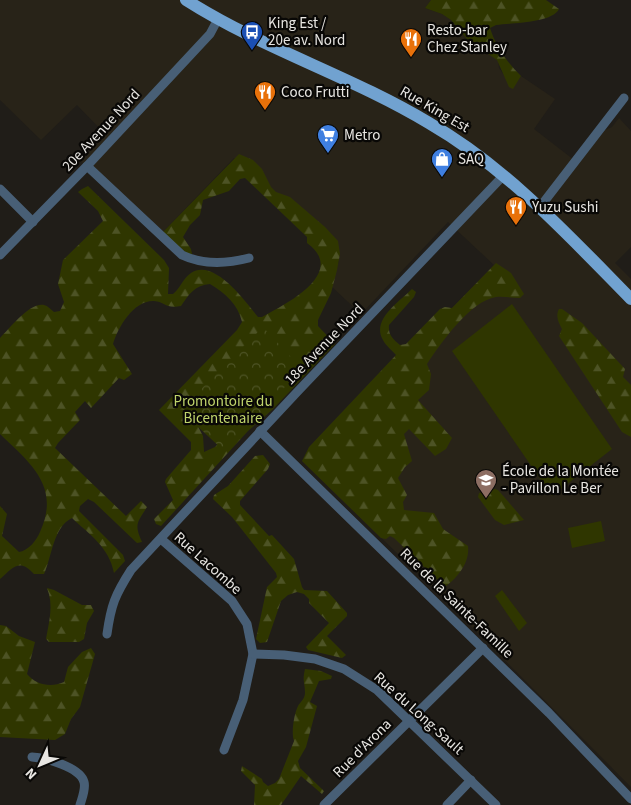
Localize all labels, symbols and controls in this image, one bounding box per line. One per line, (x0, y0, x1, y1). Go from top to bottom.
place label: King Est / 20e av. Nord (268, 13, 345, 51)
bus stop icon: King Est / 20e av. Nord (240, 20, 264, 51)
place label: Resto-bar Chez Stanley (427, 20, 507, 58)
restaurant icon: Resto-bar Chez Stanley (399, 27, 423, 58)
restaurant icon: Coco Frutti (253, 80, 277, 111)
street label: Rue King Est (396, 81, 473, 138)
place label: Coco Frutti (281, 82, 349, 103)
street label: 20e Avenue Nord (58, 84, 145, 176)
supermarket icon: Metro (316, 123, 340, 154)
place label: Metro (344, 125, 380, 146)
shop icon: SAQ (430, 147, 454, 178)
place label: SAQ (458, 149, 484, 170)
restaurant icon: Yuzu Sushi (504, 195, 528, 226)
place label: Yuzu Sushi (531, 197, 599, 218)
street label: 18e Avenue Nord (280, 299, 369, 390)
park label: Promontoire du Bicentenaire (173, 391, 273, 429)
place label: École de la Montée - Pavillon Le Ber (502, 461, 619, 499)
school or university icon: École de la Montée - Pavillon Le Ber (474, 468, 498, 499)
street label: Rue Lacombe (169, 527, 246, 600)
street label: Rue de la Sainte-Famille (395, 544, 518, 663)
street label: Rue du Long-Sault (369, 667, 468, 760)
street label: Rue d'Arona (328, 714, 396, 782)
north arrow (15, 740, 65, 790)
text: N (21, 763, 42, 784)

